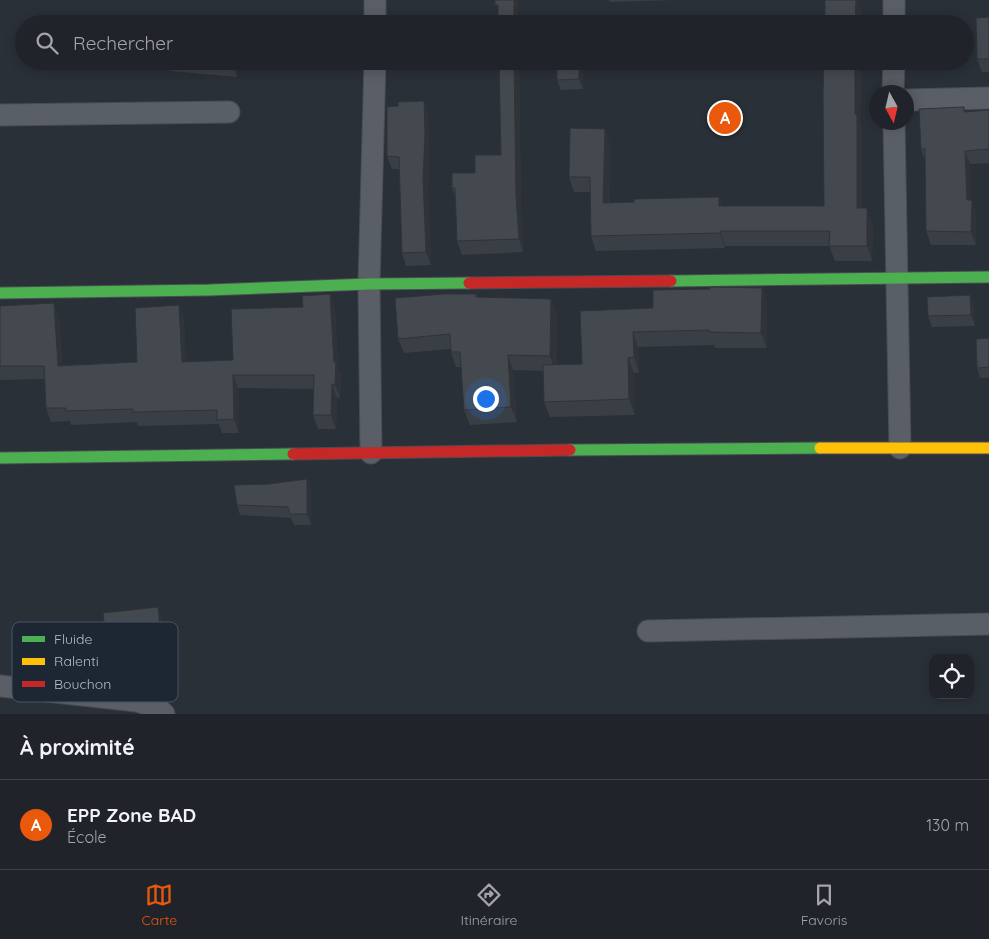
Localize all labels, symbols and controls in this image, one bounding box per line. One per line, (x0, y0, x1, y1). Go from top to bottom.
search box (15, 15, 974, 70)
icon: search (33, 29, 61, 57)
text: Rechercher (73, 31, 173, 55)
north arrow (869, 85, 914, 130)
pin: A (709, 99, 741, 137)
your location (473, 386, 499, 412)
legend (12, 622, 178, 702)
text: Fluide (54, 630, 93, 648)
text: Ralenti (54, 652, 99, 670)
map controls (929, 654, 974, 699)
button: locate (929, 654, 974, 699)
text: Bouchon (54, 675, 111, 693)
text: À proximité (20, 734, 135, 760)
text: EPP Zone BAD (67, 803, 196, 827)
text: A (31, 815, 41, 835)
text: 130 m (926, 815, 969, 835)
text: École (67, 827, 107, 847)
tab: Carte (142, 881, 177, 929)
tab: Itinéraire (460, 881, 517, 929)
tab: Favoris (801, 881, 847, 929)

